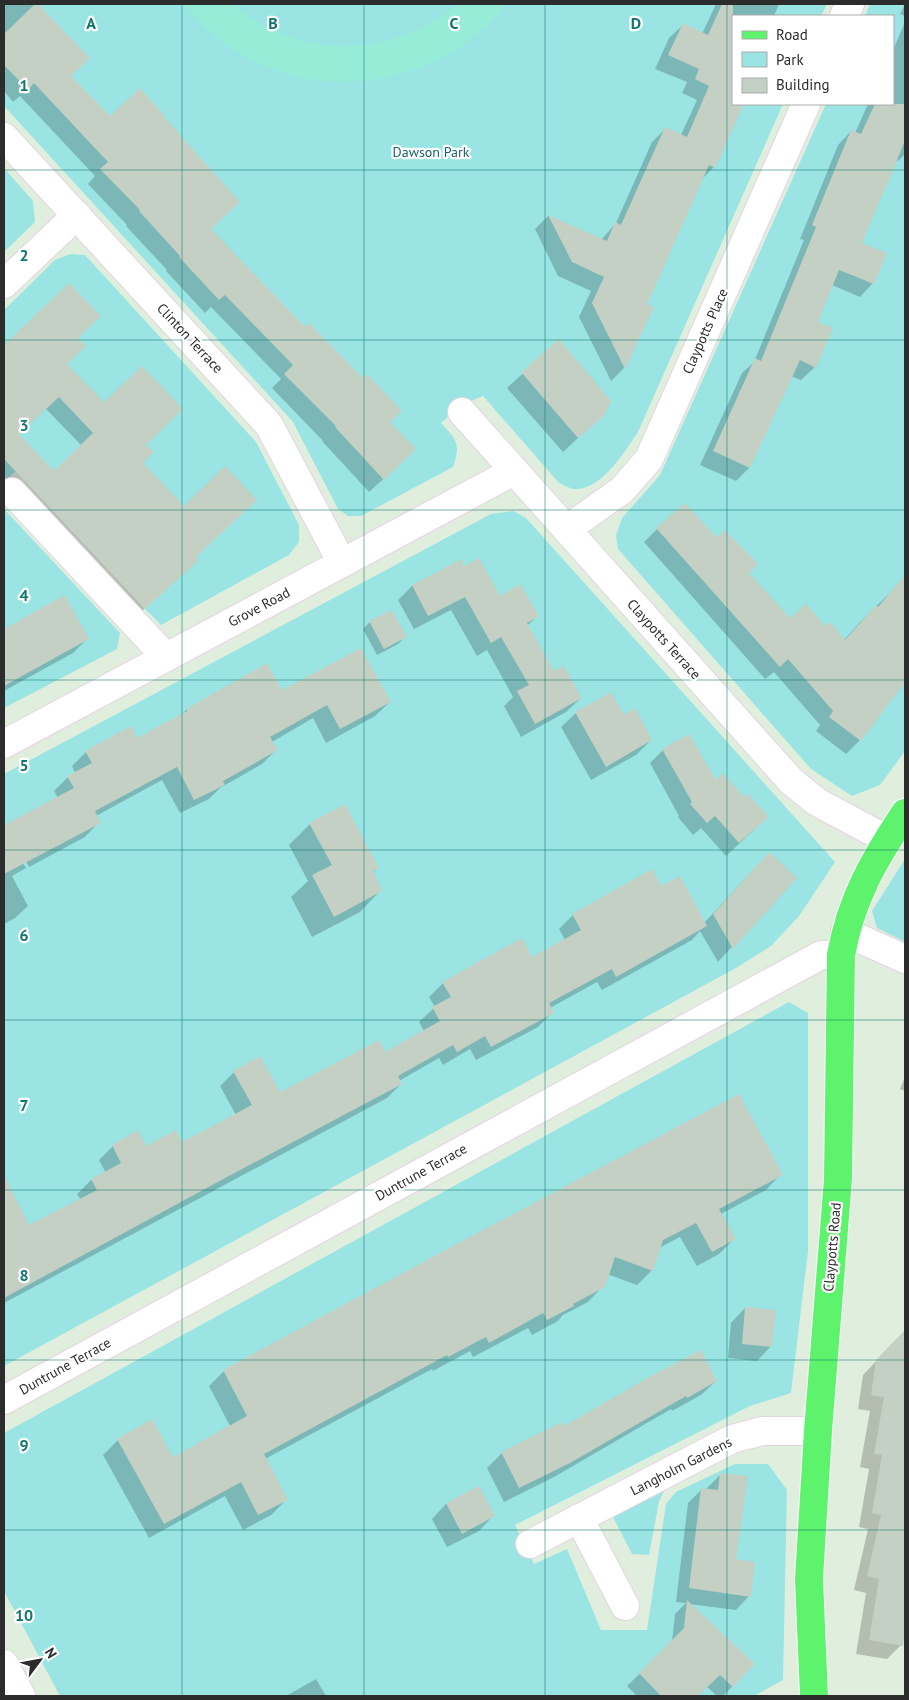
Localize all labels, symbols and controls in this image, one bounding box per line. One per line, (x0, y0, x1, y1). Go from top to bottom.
text: A (86, 13, 96, 33)
text: B (268, 13, 278, 33)
text: C (450, 13, 459, 33)
text: D (631, 13, 641, 33)
legend (732, 15, 894, 105)
text: Road (776, 25, 808, 44)
text: Park (776, 50, 804, 69)
text: 1 (19, 75, 29, 95)
text: Building (776, 75, 830, 94)
park label: Dawson Park (393, 143, 470, 161)
text: 2 (19, 245, 29, 265)
street label: Claypotts Place (678, 285, 732, 377)
street label: Clinton Terrace (153, 299, 227, 377)
text: 3 (19, 415, 29, 435)
street label: Grove Road (225, 583, 293, 631)
text: 4 (19, 585, 29, 605)
street label: Claypotts Terrace (623, 595, 705, 683)
text: 5 (19, 755, 29, 775)
text: 6 (19, 925, 29, 945)
text: 7 (19, 1095, 29, 1115)
street label: Duntrune Terrace (372, 1139, 470, 1205)
street label: Claypotts Road (819, 1202, 845, 1292)
text: 8 (19, 1265, 29, 1285)
street label: Duntrune Terrace (16, 1333, 114, 1399)
street label: Langholm Gardens (627, 1433, 735, 1499)
text: 9 (19, 1435, 29, 1455)
text: 10 (15, 1605, 33, 1625)
north arrow (15, 1635, 65, 1685)
text: N (41, 1644, 61, 1662)

